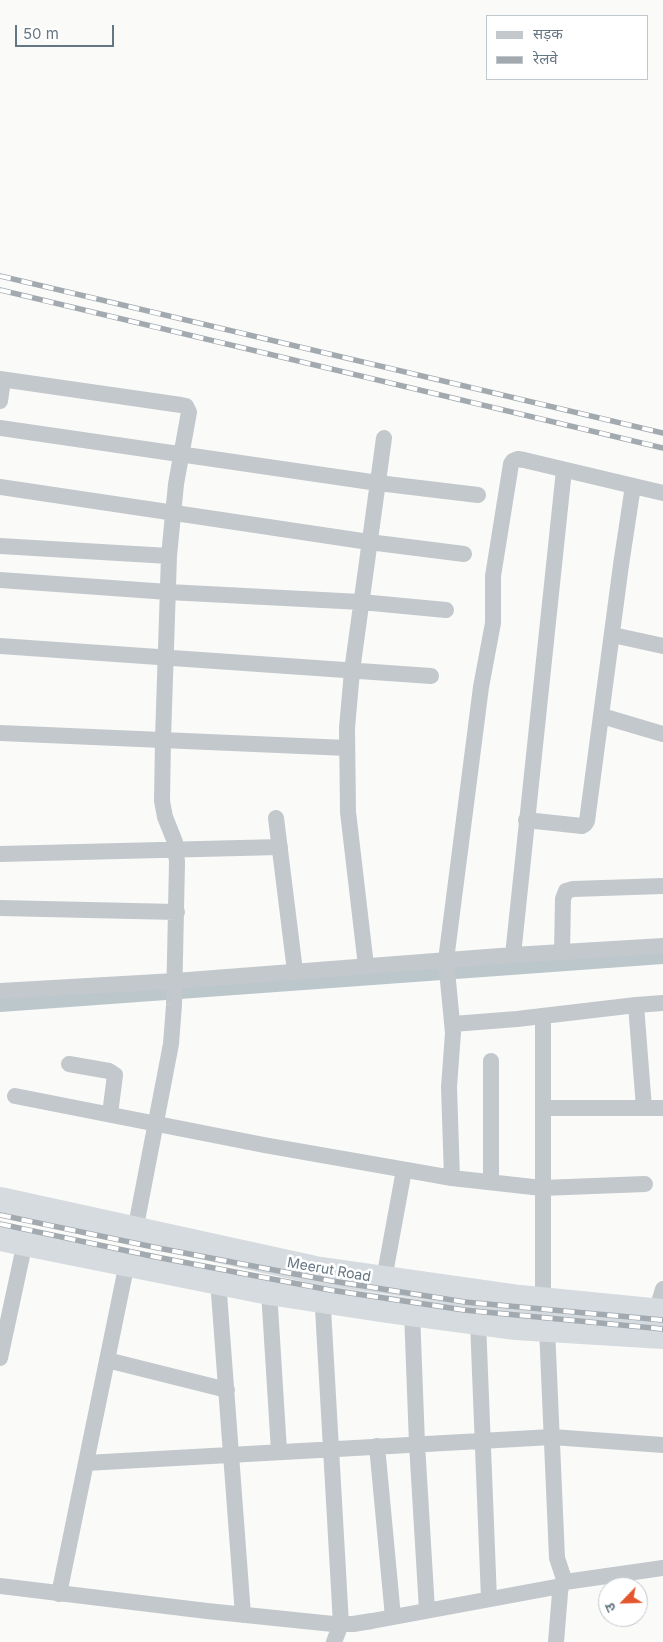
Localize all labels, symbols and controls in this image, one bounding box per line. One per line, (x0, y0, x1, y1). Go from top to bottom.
scale bar (18, 15, 116, 47)
legend (486, 15, 648, 80)
text: 50 m (23, 24, 59, 43)
text: सड़क (533, 24, 563, 43)
text: रेलवे (533, 49, 558, 68)
street label: Meerut Road (286, 1254, 372, 1286)
north arrow (598, 1577, 648, 1627)
text: उ (600, 1601, 619, 1615)

